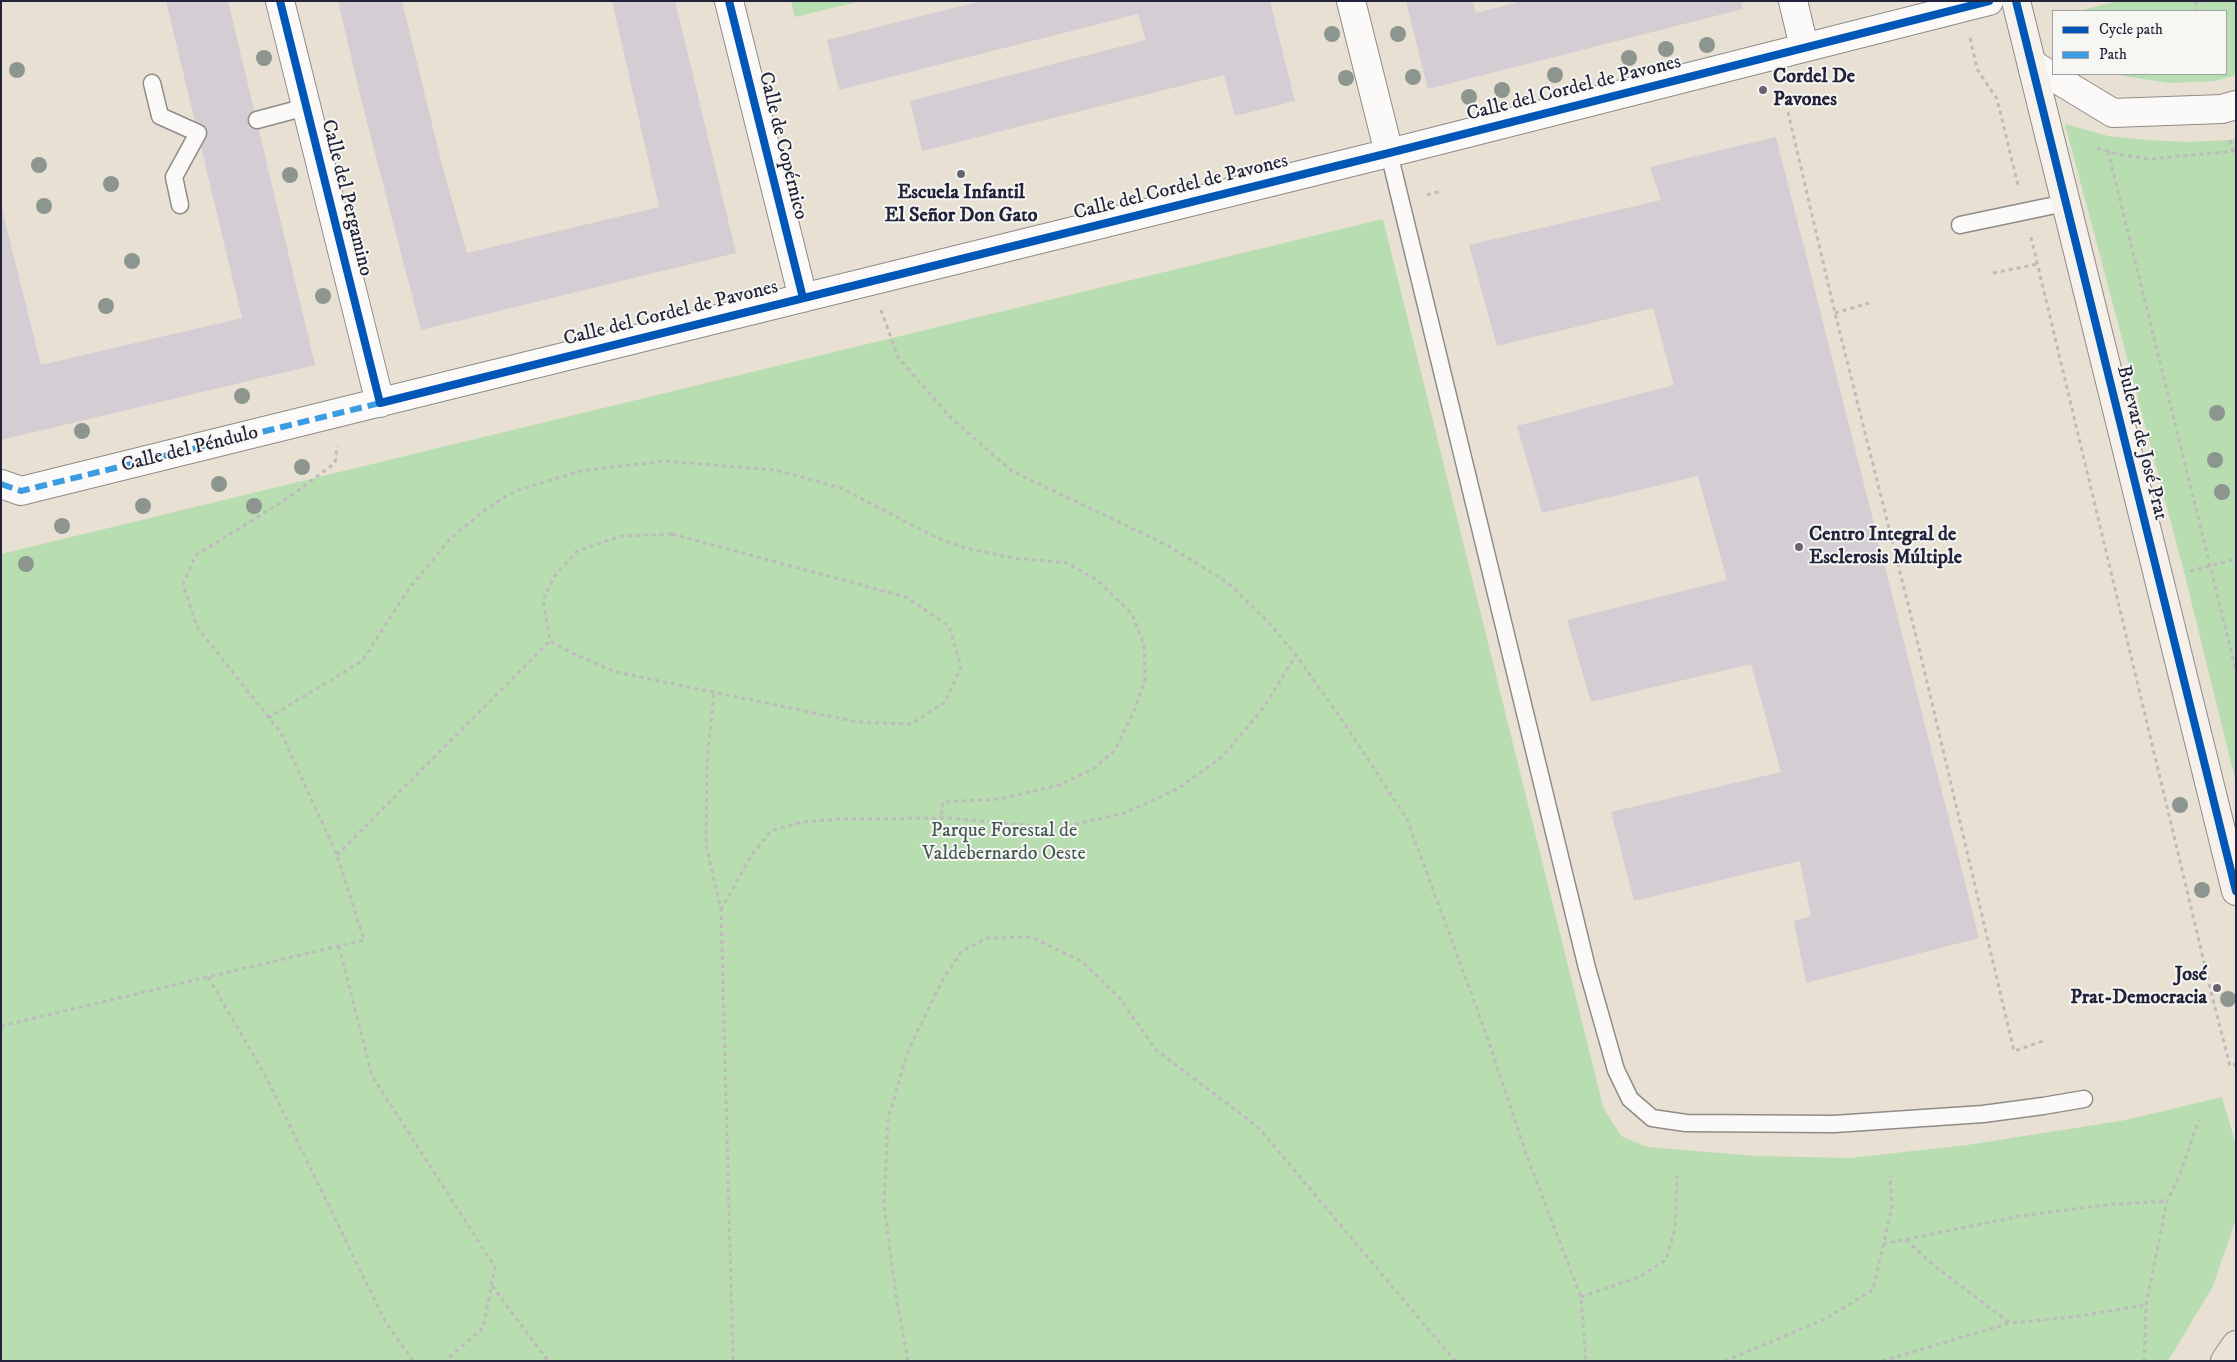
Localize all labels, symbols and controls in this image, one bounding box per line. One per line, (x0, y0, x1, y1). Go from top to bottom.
legend (2052, 10, 2227, 75)
text: Cycle path (2099, 20, 2163, 39)
text: Path (2099, 45, 2127, 64)
street label: Calle del Cordel de Pavones (1464, 51, 1684, 127)
place label: Cordel De Pavones (1773, 66, 1855, 113)
street label: Calle de Copérnico (752, 70, 812, 222)
marker: Cordel De Pavones (1757, 84, 1769, 96)
street label: Calle del Pergamino (315, 117, 377, 279)
street label: Calle del Cordel de Pavones (1071, 150, 1291, 226)
marker: Escuela Infantil El Señor Don Gato (955, 168, 967, 180)
place label: Escuela Infantil El Señor Don Gato (885, 182, 1037, 229)
street label: Calle del Cordel de Pavones (561, 276, 781, 352)
street label: Bulevar de José Prat (2110, 363, 2172, 523)
street label: Calle del Péndulo (119, 421, 261, 479)
place label: Centro Integral de Esclerosis Múltiple (1809, 524, 1962, 571)
marker: Centro Integral de Esclerosis Múltiple (1793, 541, 1805, 553)
park label: Parque Forestal de Valdebernardo Oeste (922, 820, 1086, 867)
place label: José Prat-Democracia (2070, 964, 2207, 1011)
marker: José Prat-Democracia (2211, 982, 2223, 994)

